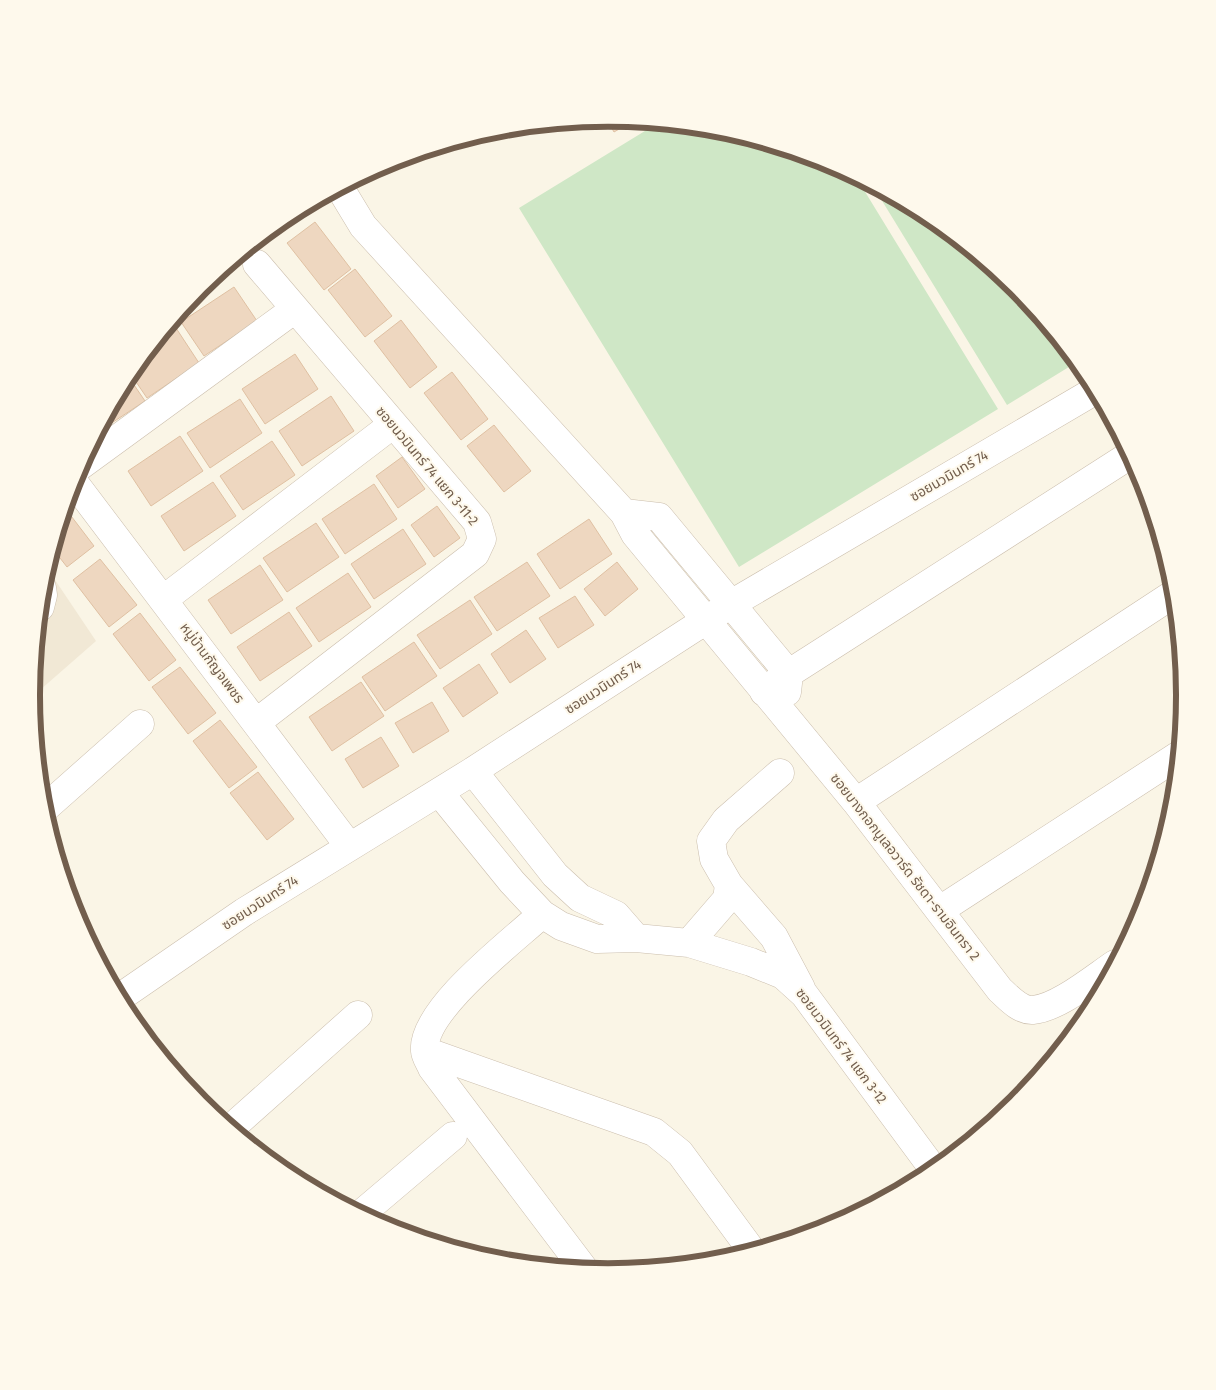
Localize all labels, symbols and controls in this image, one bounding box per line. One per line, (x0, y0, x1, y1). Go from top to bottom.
street label: ซอยนวมินทร์ 74 แยก 3-11-2 (372, 403, 482, 529)
street label: ซอยนวมินทร์ 74 (907, 447, 991, 505)
street label: หมู่บ้านกัญจเพชร (176, 619, 248, 707)
street label: ซอยนวมินทร์ 74 (562, 656, 644, 718)
street label: ซอยบางกอกบูเลอวาร์ด รัชดา-รามอินทรา 2 (827, 770, 983, 964)
street label: ซอยนวมินทร์ 74 (219, 872, 301, 934)
street label: ซอยนวมินทร์ 74 แยก 3-12 (792, 985, 890, 1107)

